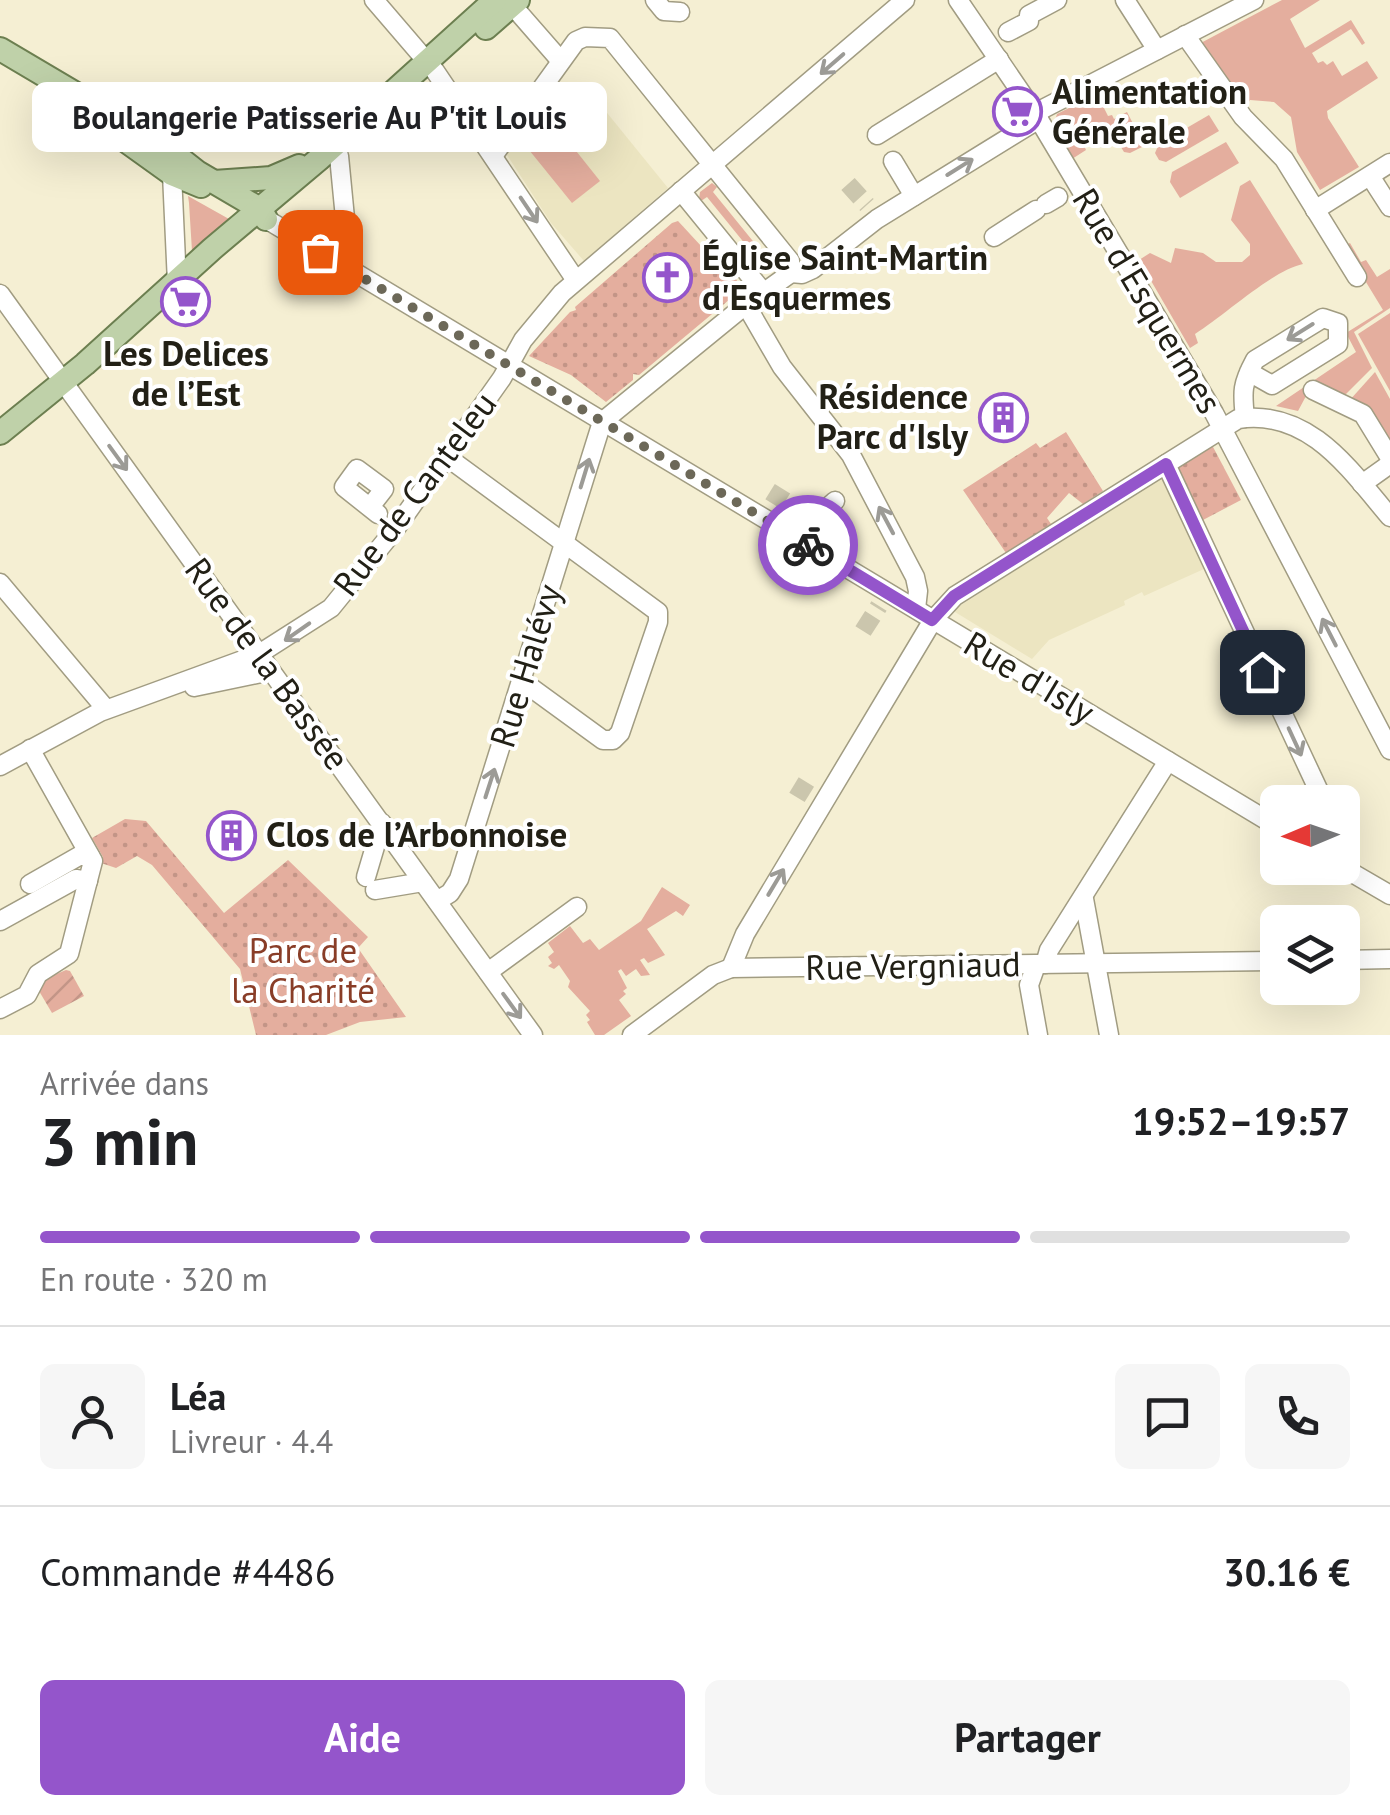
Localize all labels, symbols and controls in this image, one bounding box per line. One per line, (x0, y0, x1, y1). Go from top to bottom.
one-way arrow (819, 52, 845, 74)
place label: Alimentation Générale (1052, 68, 1247, 154)
callout: Boulangerie Patisserie Au P'tit Louis (32, 82, 608, 152)
supermarket icon: Alimentation Générale (991, 86, 1043, 138)
text: Boulangerie Patisserie Au P'tit Louis (72, 96, 567, 138)
one-way arrow (945, 156, 974, 177)
street label: Rue d'Esquermes (1063, 179, 1233, 421)
one-way arrow (518, 196, 539, 224)
pin (278, 210, 363, 295)
icon: bag (293, 225, 348, 280)
place label: Église Saint-Martin d'Esquermes (702, 234, 988, 320)
church icon: Église Saint-Martin d'Esquermes (641, 252, 693, 304)
supermarket icon: Les Delices de l’Est (160, 276, 212, 328)
one-way arrow (1287, 322, 1315, 342)
place label: Les Delices de l’Est (103, 330, 269, 416)
place label: Résidence Parc d'Isly (817, 373, 969, 459)
street label: Rue de Canteleu (322, 382, 506, 605)
building icon: Résidence Parc d'Isly (977, 391, 1029, 443)
one-way arrow (108, 444, 129, 471)
one-way arrow (577, 457, 595, 489)
courier (758, 495, 858, 595)
one-way arrow (876, 505, 895, 535)
icon: bike (781, 518, 836, 573)
street label: Rue de la Bassée (175, 548, 360, 779)
street label: Rue Halévy (478, 579, 572, 753)
one-way arrow (1319, 618, 1338, 648)
street label: Rue d'Isly (956, 620, 1103, 734)
one-way arrow (284, 621, 311, 642)
pin (1220, 630, 1305, 715)
icon: home (1235, 645, 1290, 700)
one-way arrow (1287, 727, 1306, 757)
one-way arrow (482, 768, 500, 800)
north arrow (1260, 785, 1360, 885)
map controls (1260, 785, 1360, 1005)
building icon: Clos de l’Arbonnoise (205, 809, 257, 861)
place label: Clos de l’Arbonnoise (266, 811, 567, 857)
one-way arrow (766, 868, 786, 897)
button: layers (1260, 905, 1360, 1005)
park label: Parc de la Charité (231, 927, 375, 1013)
street label: Rue Vergniaud (805, 940, 1021, 990)
one-way arrow (502, 992, 523, 1019)
text: Arrivée dans (40, 1062, 209, 1104)
text: 19:52–19:57 (1132, 1096, 1350, 1145)
text: 3 min (40, 1099, 199, 1183)
text: En route · 320 m (40, 1258, 268, 1300)
button: person (40, 1364, 145, 1469)
button: chat (1115, 1364, 1220, 1469)
button: phone (1245, 1364, 1350, 1469)
text: Léa (170, 1371, 226, 1420)
text: Livreur · 4.4 (170, 1420, 333, 1462)
text: Commande #4486 (40, 1547, 336, 1596)
text: 30.16 € (1223, 1547, 1350, 1596)
button: Aide (40, 1680, 685, 1795)
button: Partager (705, 1680, 1350, 1795)

